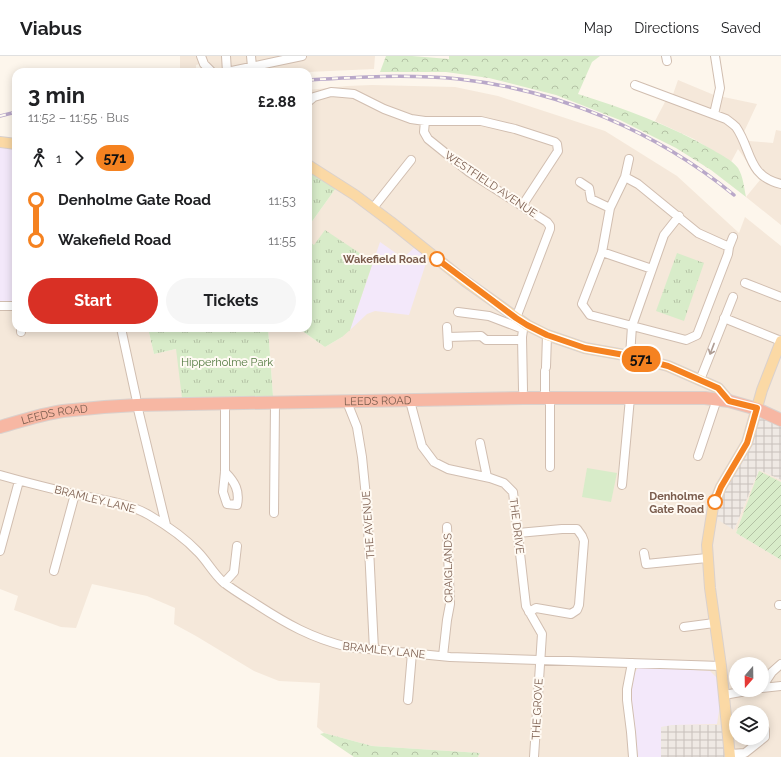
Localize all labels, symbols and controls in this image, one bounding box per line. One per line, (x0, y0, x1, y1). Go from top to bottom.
text: Viabus (20, 17, 82, 39)
text: Map (584, 20, 612, 36)
text: Directions (634, 20, 699, 36)
text: Saved (721, 20, 761, 36)
text: 3 min (28, 82, 85, 108)
text: £2.88 (258, 93, 296, 111)
text: 11:52 – 11:55 · Bus (28, 110, 129, 125)
icon: walk (28, 147, 50, 169)
icon: forward (68, 147, 90, 169)
street label: WESTFIELD AVENUE (442, 149, 540, 220)
text: 571 (104, 150, 126, 166)
text: 1 (56, 151, 62, 166)
text: Denholme Gate Road (58, 191, 211, 209)
text: 11:53 (268, 193, 296, 208)
text: Wakefield Road (58, 231, 171, 249)
text: 11:55 (268, 233, 296, 248)
marker: Wakefield Road (429, 251, 445, 267)
place label: Wakefield Road (343, 253, 426, 266)
button: Start (28, 278, 158, 324)
button: Tickets (166, 278, 296, 324)
one-way arrow (708, 343, 716, 355)
line badge: 571 (618, 346, 664, 372)
text: 571 (630, 351, 652, 367)
park label: Hipperholme Park (181, 356, 273, 369)
street label: LEEDS ROAD (344, 394, 412, 408)
street label: LEEDS ROAD (20, 402, 89, 427)
street label: BRAMLEY LANE (53, 483, 137, 516)
street label: THE AVENUE (360, 490, 377, 560)
place label: Denholme Gate Road (649, 490, 704, 516)
marker: Denholme Gate Road (707, 494, 723, 510)
street label: THE DRIVE (507, 497, 526, 555)
street label: CRAIGLANDS (441, 533, 456, 603)
street label: BRAMLEY LANE (342, 640, 426, 661)
north arrow (729, 657, 769, 697)
map controls (729, 657, 769, 745)
street label: THE GROVE (529, 678, 546, 740)
button: layers (729, 705, 769, 745)

